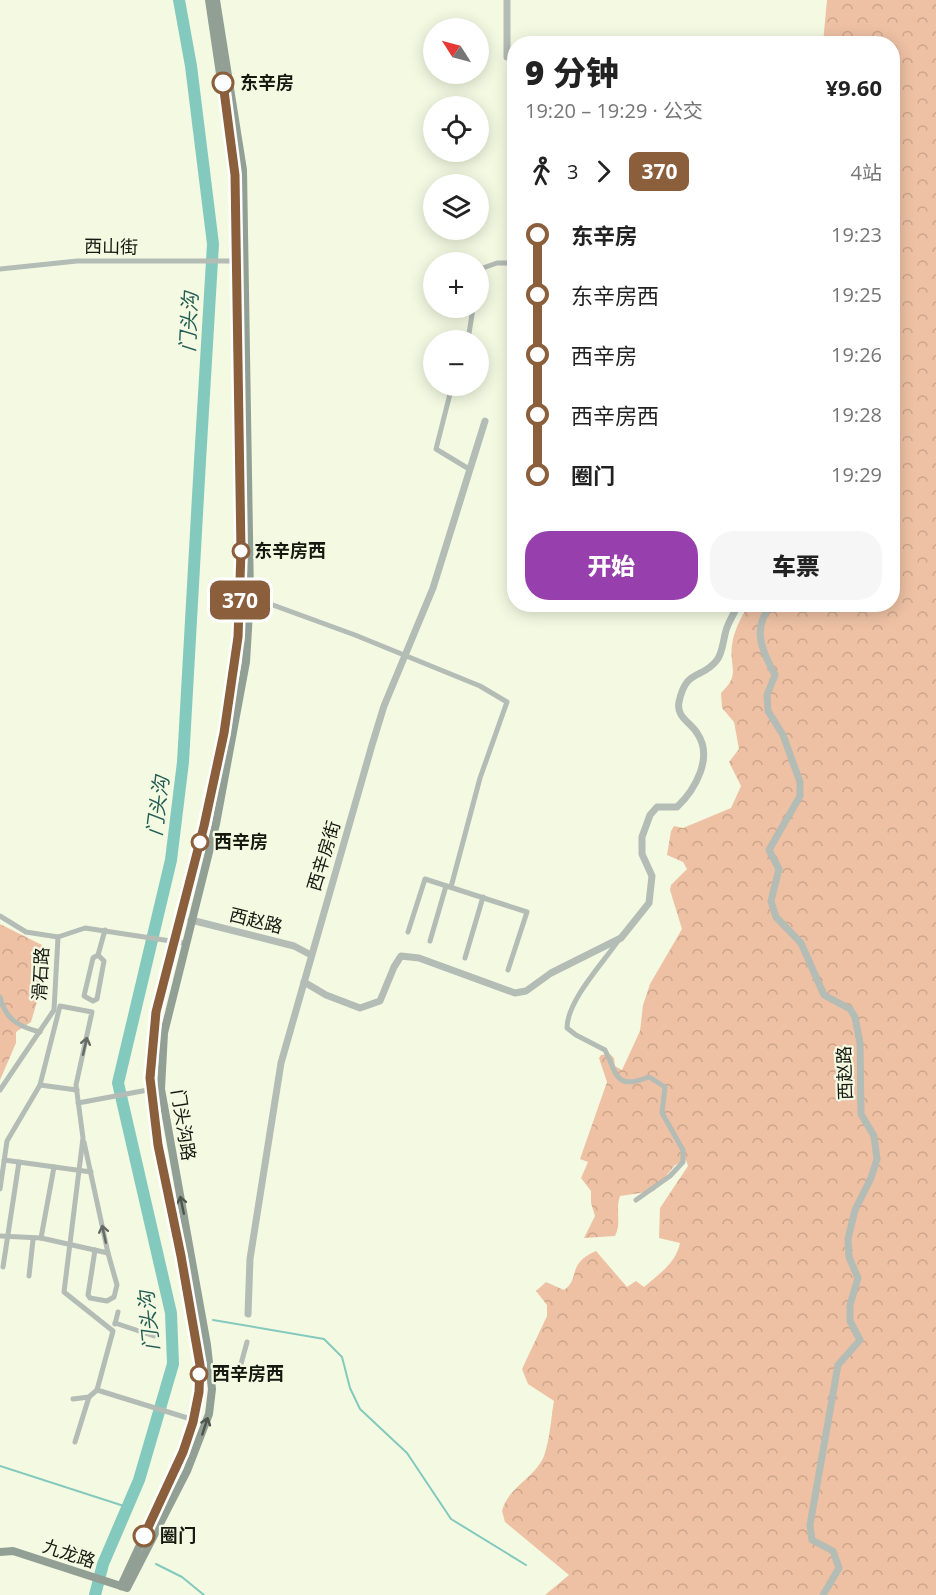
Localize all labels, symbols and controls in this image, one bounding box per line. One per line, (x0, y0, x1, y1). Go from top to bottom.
north arrow (423, 18, 489, 84)
map controls (423, 18, 489, 396)
text: 9 分钟 (525, 50, 619, 95)
place label: 东辛房 (240, 70, 294, 94)
marker: 东辛房 (212, 72, 234, 94)
text: ¥9.60 (825, 72, 882, 102)
button: locate (423, 96, 489, 162)
text: 19:20 – 19:29 · 公交 (525, 97, 703, 124)
icon: walk (525, 155, 558, 188)
icon: forward (587, 155, 620, 188)
text: 370 (641, 157, 677, 185)
text: 3 (567, 158, 578, 185)
text: 4站 (851, 159, 882, 186)
button: layers (423, 174, 489, 240)
text: 东辛房 (571, 220, 637, 250)
text: 19:23 (831, 221, 882, 248)
street label: 西山街 (84, 234, 138, 258)
button: + (423, 252, 489, 318)
text: 东辛房西 (571, 280, 659, 310)
text: 19:25 (831, 281, 882, 308)
water label: 门头沟 (173, 289, 204, 353)
button: − (423, 330, 489, 396)
text: 西辛房 (571, 340, 637, 370)
text: 19:26 (831, 341, 882, 368)
text: 西辛房西 (571, 400, 659, 430)
text: 19:28 (831, 401, 882, 428)
text: 圈门 (571, 460, 615, 490)
text: 19:29 (831, 461, 882, 488)
button: 开始 (525, 531, 698, 600)
button: 车票 (710, 531, 882, 600)
place label: 东辛房西 (254, 538, 326, 562)
marker: 东辛房西 (232, 542, 250, 560)
line badge: 370 (206, 580, 274, 620)
text: 370 (222, 586, 258, 614)
water label: 门头沟 (140, 773, 175, 837)
street label: 西辛房街 (301, 818, 345, 894)
place label: 西辛房 (214, 829, 268, 853)
marker: 西辛房 (191, 833, 209, 851)
street label: 西赵路 (227, 902, 285, 938)
street label: 滑石路 (27, 946, 53, 1002)
one-way arrow (80, 1036, 91, 1056)
street label: 西赵路 (831, 1046, 857, 1100)
street label: 门头沟路 (167, 1087, 201, 1162)
one-way arrow (176, 1196, 187, 1215)
one-way arrow (98, 1224, 109, 1244)
water label: 门头沟 (132, 1288, 165, 1352)
place label: 西辛房西 (212, 1361, 284, 1385)
marker: 西辛房西 (190, 1365, 208, 1383)
one-way arrow (200, 1417, 211, 1436)
place label: 圈门 (160, 1523, 196, 1547)
marker: 圈门 (133, 1525, 155, 1547)
street label: 九龙路 (40, 1533, 99, 1573)

